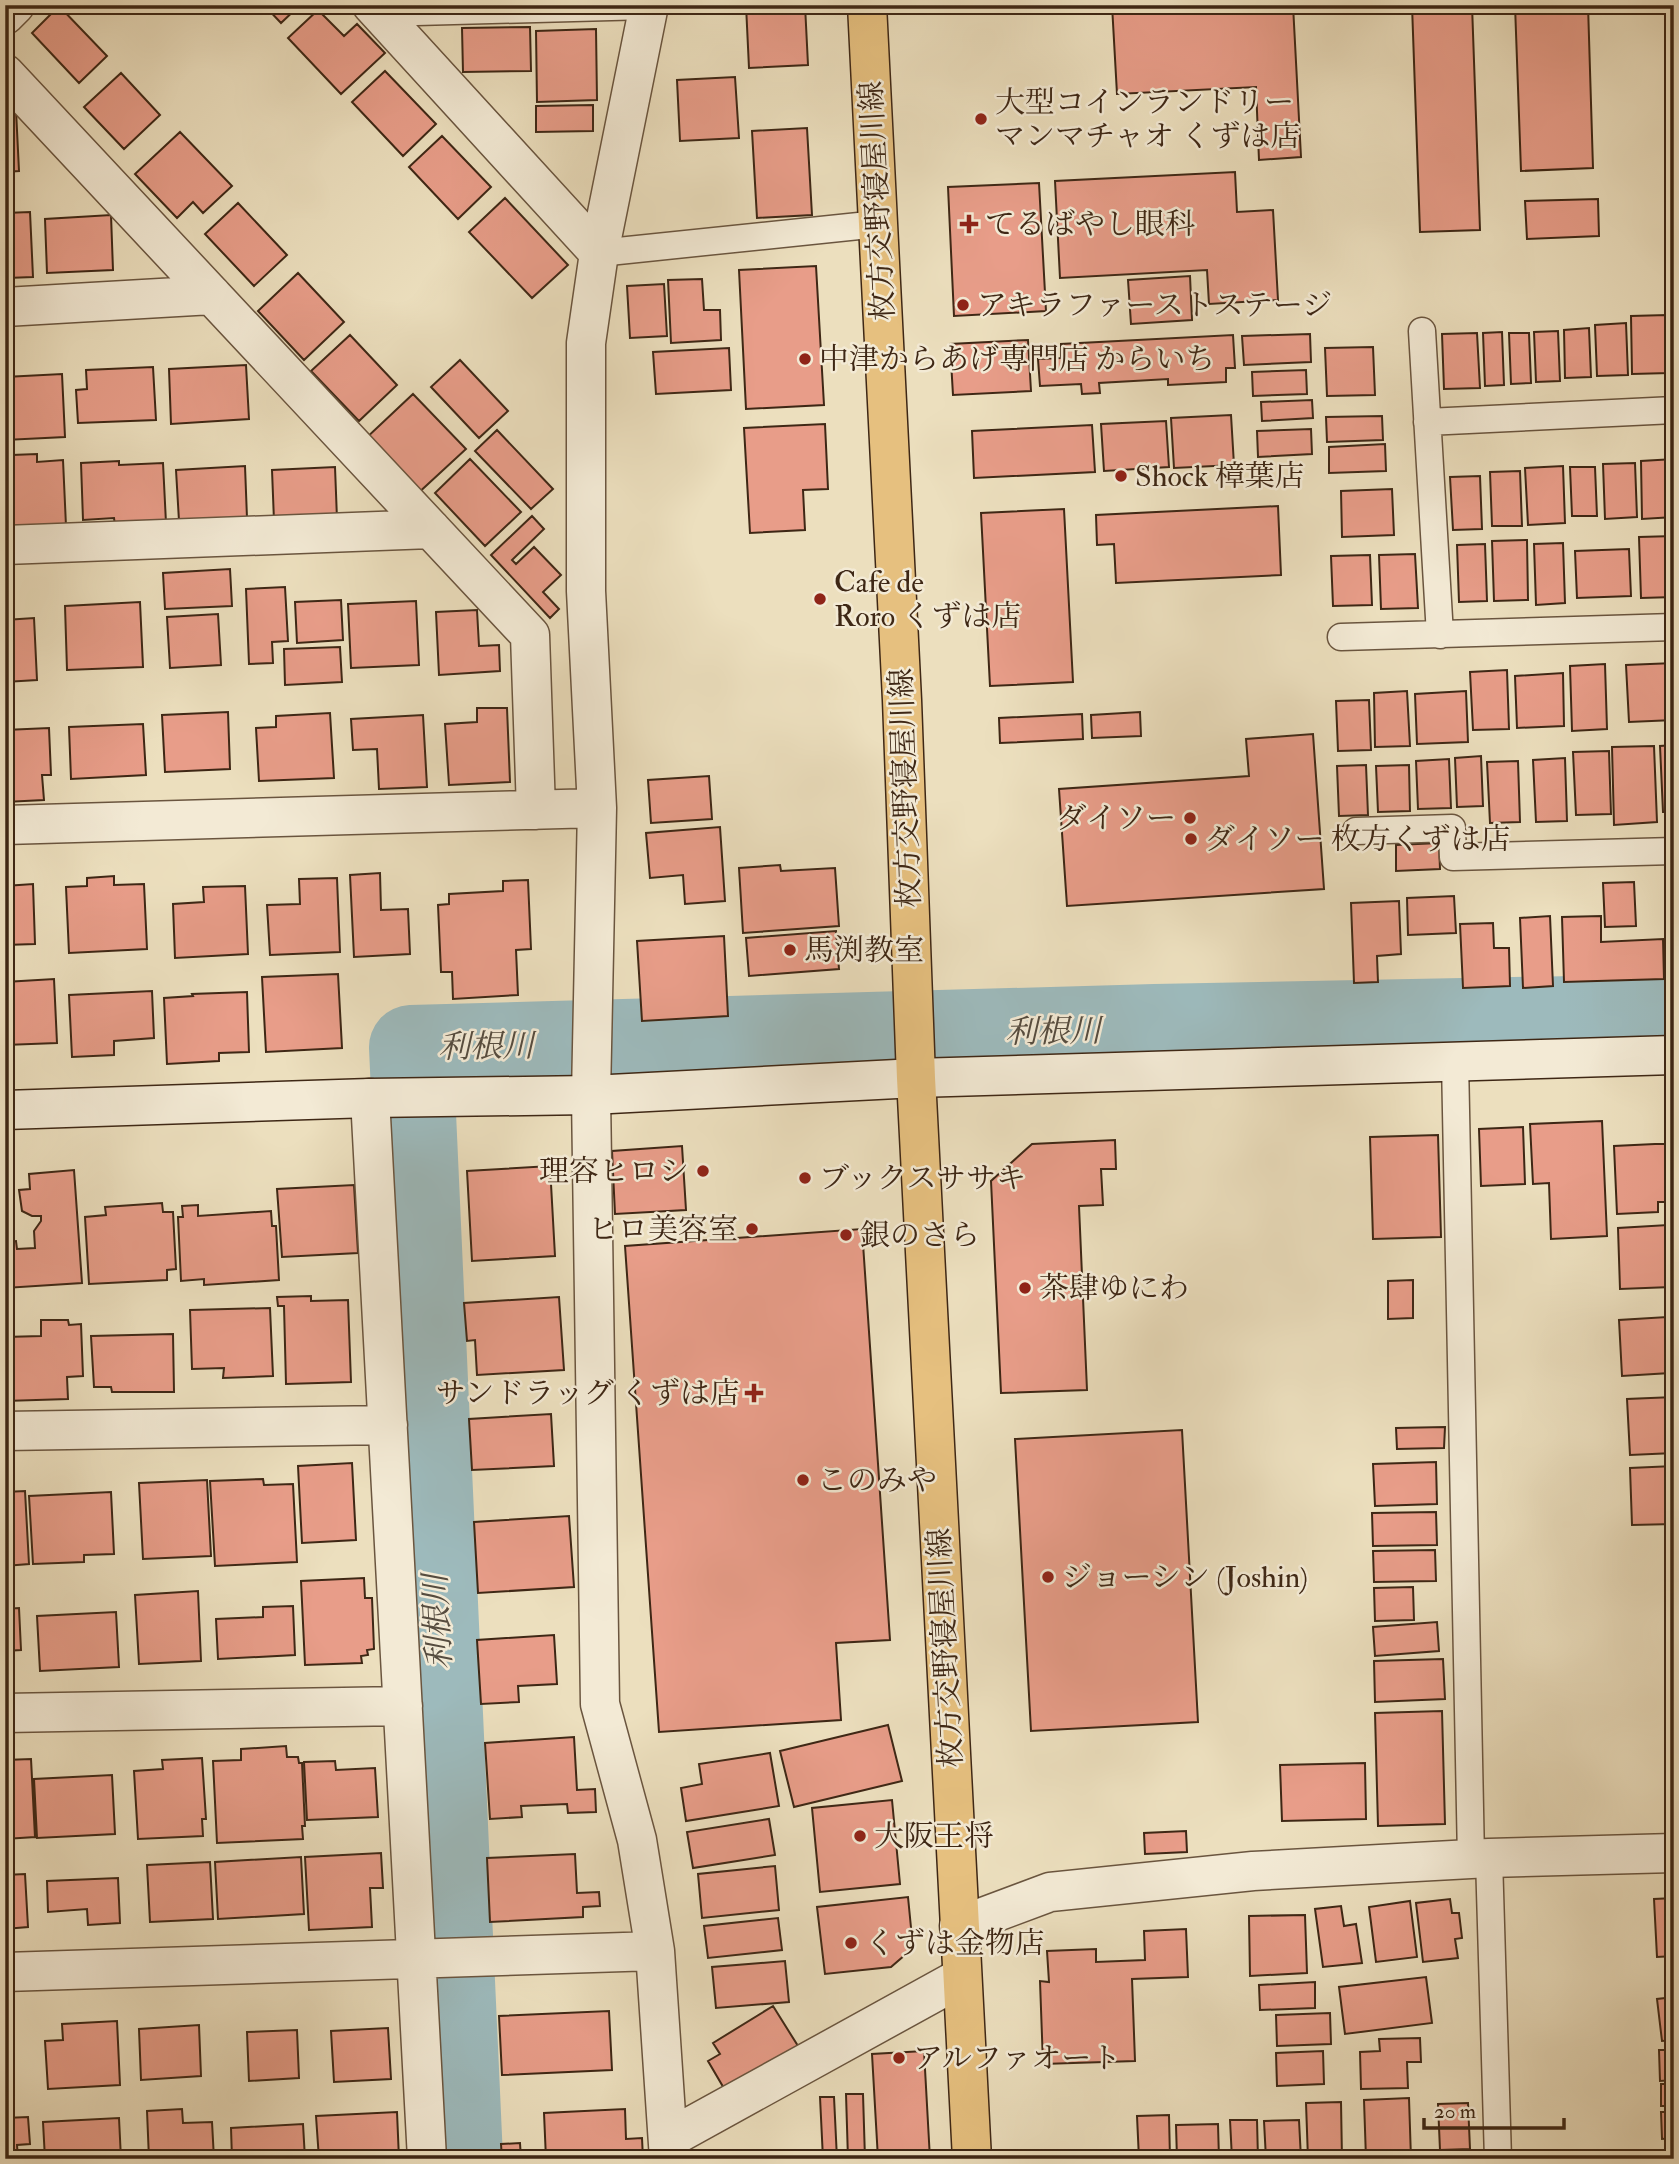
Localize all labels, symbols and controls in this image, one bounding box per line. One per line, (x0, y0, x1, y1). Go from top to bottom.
street label: 枚方交野寝屋川線 (853, 80, 902, 322)
place label: 大型コインランドリー マンマチャオ くずは店 (995, 84, 1300, 155)
marker: 大型コインランドリー マンマチャオ くずは店 (973, 111, 989, 127)
place label: てるばやし眼科 (985, 206, 1195, 243)
marker: てるばやし眼科 (959, 214, 979, 234)
place label: アキラファーストステージ (977, 287, 1332, 324)
marker: アキラファーストステージ (955, 297, 971, 313)
place label: 中津からあげ専門店 からいち (819, 341, 1215, 378)
marker: 中津からあげ専門店 からいち (797, 351, 813, 367)
place label: Shock 樟葉店 (1135, 458, 1305, 495)
marker: Shock 樟葉店 (1113, 468, 1129, 484)
place label: Cafe de Roro くずは店 (834, 564, 1021, 635)
marker: Cafe de Roro くずは店 (812, 591, 828, 607)
street label: 枚方交野寝屋川線 (883, 667, 928, 909)
place label: ダイソー (1057, 800, 1176, 837)
marker: ダイソー (1182, 810, 1198, 826)
place label: ダイソー 枚方くずは店 (1205, 821, 1511, 858)
marker: ダイソー 枚方くずは店 (1183, 831, 1199, 847)
place label: 馬渕教室 (804, 932, 924, 969)
marker: 馬渕教室 (782, 942, 798, 958)
water label: 利根川 (1005, 1011, 1104, 1053)
water label: 利根川 (438, 1026, 537, 1068)
place label: 理容ヒロシ (539, 1153, 689, 1190)
place label: ブックスササキ (819, 1160, 1026, 1197)
marker: 理容ヒロシ (695, 1163, 711, 1179)
marker: ブックスササキ (797, 1170, 813, 1186)
place label: ヒロ美容室 (588, 1211, 738, 1248)
place label: 銀のさら (860, 1217, 980, 1254)
marker: ヒロ美容室 (744, 1221, 760, 1237)
marker: 銀のさら (838, 1227, 854, 1243)
place label: 茶肆ゆにわ (1039, 1270, 1189, 1307)
marker: 茶肆ゆにわ (1017, 1280, 1033, 1296)
place label: サンドラッグ くずは店 (436, 1375, 740, 1412)
marker: サンドラッグ くずは店 (746, 1385, 762, 1401)
place label: このみや (817, 1462, 937, 1499)
marker: このみや (795, 1472, 811, 1488)
street label: 枚方交野寝屋川線 (921, 1527, 970, 1769)
place label: ジョーシン (Joshin) (1062, 1559, 1308, 1596)
marker: ジョーシン (Joshin) (1040, 1569, 1056, 1585)
water label: 利根川 (415, 1570, 460, 1671)
place label: 大阪王将 (874, 1818, 994, 1855)
marker: 大阪王将 (852, 1828, 868, 1844)
place label: くずは金物店 (865, 1925, 1045, 1962)
marker: くずは金物店 (843, 1935, 859, 1951)
place label: アルファオート (913, 2040, 1121, 2077)
marker: アルファオート (891, 2050, 907, 2066)
scale bar (1424, 2087, 1564, 2131)
text: 20 m (1434, 2098, 1476, 2125)

